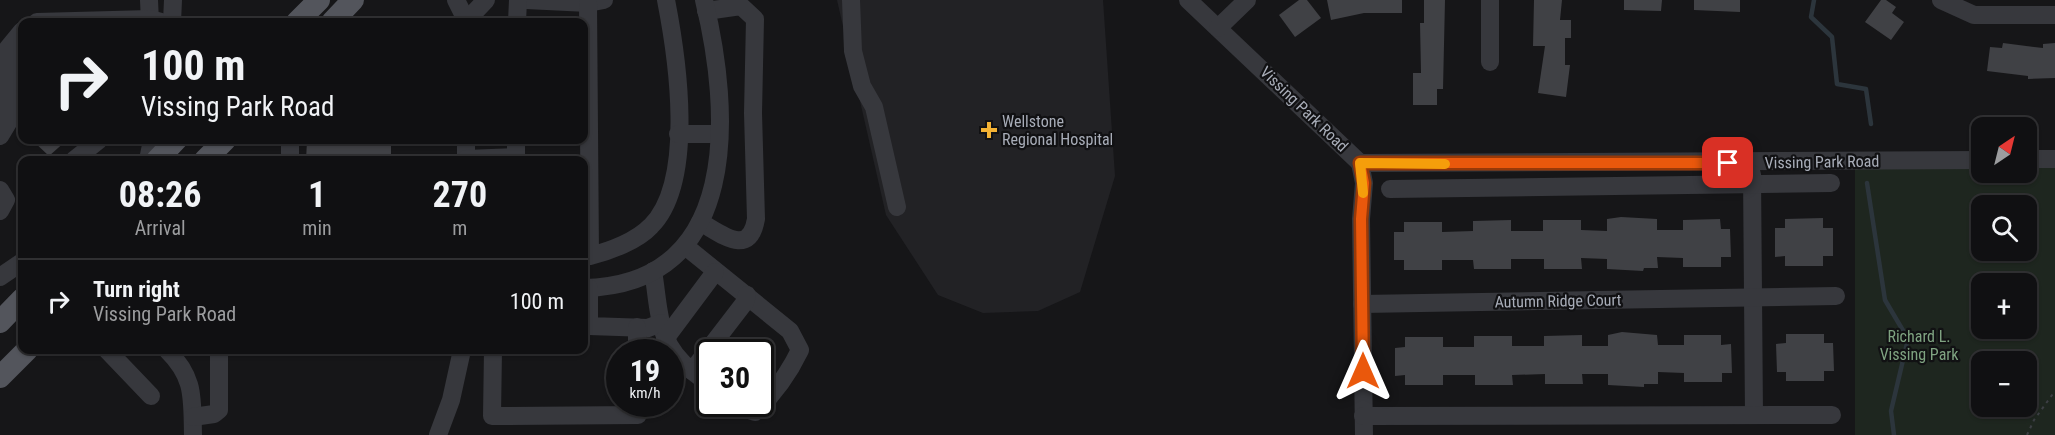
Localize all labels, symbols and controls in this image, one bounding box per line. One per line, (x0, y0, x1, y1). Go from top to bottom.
text: 100 m (141, 41, 246, 90)
icon: right (42, 42, 120, 120)
street label: Vissing Park Road (1256, 62, 1352, 156)
text: Vissing Park Road (141, 91, 334, 123)
place label: Wellstone Regional Hospital (1002, 112, 1113, 149)
north arrow (1971, 117, 2037, 183)
map controls (1971, 117, 2037, 417)
marker: Wellstone Regional Hospital (980, 121, 998, 139)
pin (1702, 137, 1753, 188)
icon: arrive (1711, 146, 1744, 179)
street label: Vissing Park Road (1765, 152, 1879, 172)
text: 08:26 (119, 174, 201, 216)
text: 1 (308, 174, 326, 216)
text: 270 (433, 174, 487, 216)
button: search (1971, 195, 2037, 261)
text: Arrival (135, 216, 186, 240)
text: min (302, 216, 332, 240)
text: m (452, 216, 467, 240)
button: + (1971, 273, 2037, 339)
text: Turn right (93, 277, 180, 302)
icon: right (42, 285, 75, 318)
text: 100 m (510, 289, 564, 314)
street label: Autumn Ridge Court (1494, 290, 1622, 312)
text: Vissing Park Road (93, 302, 236, 326)
park label: Richard L. Vissing Park (1880, 327, 1959, 364)
speed limit sign: 30 (696, 339, 774, 417)
position arrow (1331, 339, 1395, 403)
button: − (1971, 351, 2037, 417)
text: 19 (630, 353, 660, 388)
text: km/h (630, 384, 660, 402)

